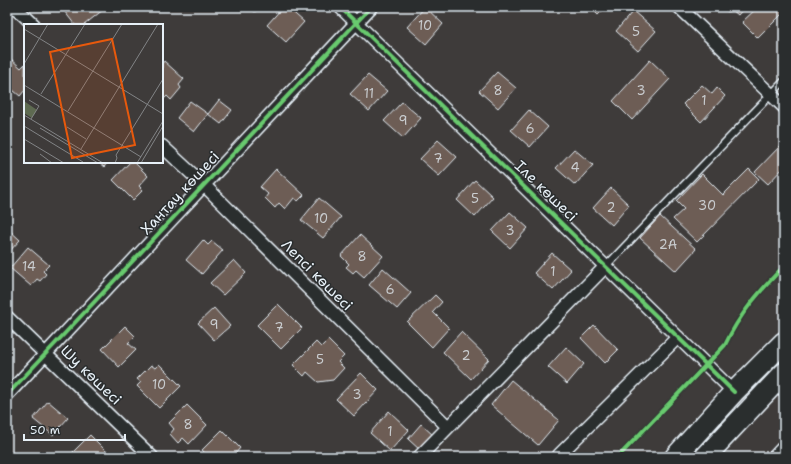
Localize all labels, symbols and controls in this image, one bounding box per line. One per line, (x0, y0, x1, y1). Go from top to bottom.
house number: 10 (418, 17, 432, 34)
house number: 5 (632, 23, 640, 40)
inset map (24, 24, 163, 163)
house number: 8 (493, 82, 503, 99)
house number: 3 (636, 82, 646, 99)
house number: 11 (364, 85, 374, 102)
house number: 1 (701, 92, 707, 109)
house number: 9 (398, 112, 408, 129)
house number: 6 (525, 120, 535, 137)
street label: Хантау көшесі (136, 147, 224, 239)
house number: 7 (433, 150, 443, 167)
street label: Іле көшесі (510, 156, 582, 226)
house number: 4 (570, 159, 580, 176)
house number: 5 (471, 190, 479, 207)
house number: 30 (698, 197, 716, 214)
house number: 2 (606, 199, 616, 216)
house number: 10 (314, 210, 328, 227)
house number: 3 (505, 222, 515, 239)
street label: Лепсі көшесі (277, 235, 357, 315)
house number: 2А (659, 236, 677, 253)
house number: 8 (357, 248, 367, 265)
house number: 14 (22, 258, 36, 275)
house number: 1 (550, 263, 556, 280)
house number: 6 (385, 281, 395, 298)
house number: 9 (209, 316, 219, 333)
house number: 7 (274, 319, 284, 336)
street label: Шу көшесі (56, 341, 126, 409)
house number: 2 (461, 347, 471, 364)
house number: 5 (316, 351, 324, 368)
house number: 10 (152, 376, 166, 393)
house number: 3 (352, 386, 362, 403)
scale bar (24, 416, 125, 442)
house number: 8 (183, 416, 193, 433)
text: 50 m (30, 422, 60, 438)
house number: 1 (387, 423, 393, 440)

